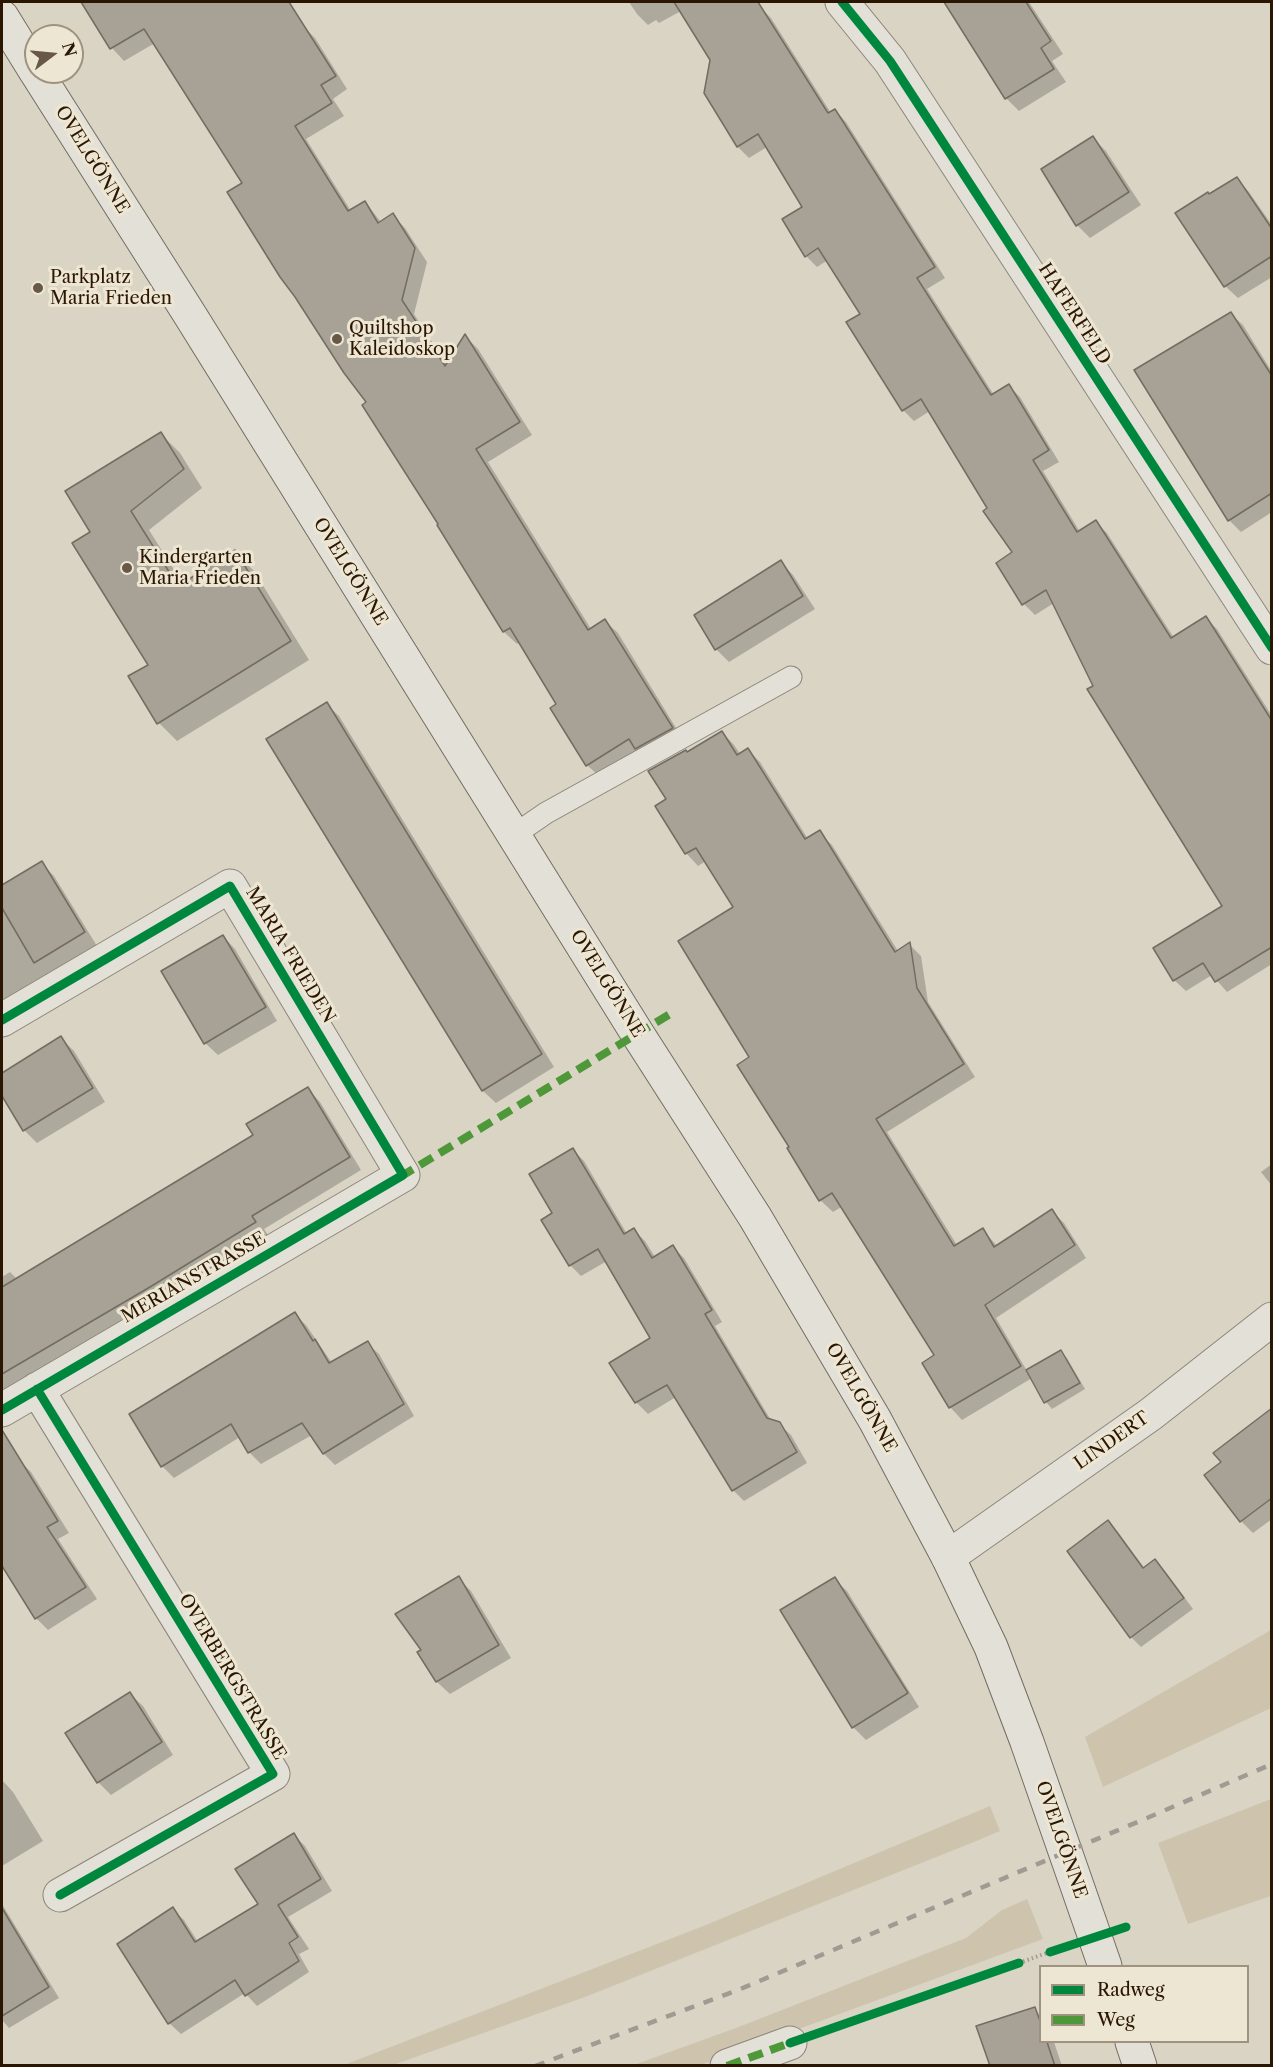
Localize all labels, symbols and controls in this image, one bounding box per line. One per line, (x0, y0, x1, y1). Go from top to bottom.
north arrow (24, 24, 84, 84)
text: N (58, 40, 81, 59)
street label: OVELGÖNNE (50, 102, 134, 218)
street label: HAFERFELD (1033, 259, 1115, 369)
place label: Parkplatz Maria Frieden (50, 267, 172, 310)
marker: Parkplatz Maria Frieden (31, 281, 45, 295)
place label: Quiltshop Kaleidoskop (349, 318, 455, 360)
marker: Quiltshop Kaleidoskop (330, 332, 344, 346)
street label: OVELGÖNNE (308, 514, 392, 630)
place label: Kindergarten Maria Frieden (139, 547, 261, 590)
marker: Kindergarten Maria Frieden (120, 561, 134, 575)
street label: MARIA FRIEDEN (241, 883, 339, 1027)
street label: OVELGÖNNE (565, 926, 649, 1042)
street label: MERIANSTRASSE (118, 1228, 270, 1328)
street label: OVELGÖNNE (821, 1339, 901, 1457)
street label: LINDERT (1070, 1407, 1154, 1475)
street label: OVERBERGSTRASSE (174, 1590, 290, 1764)
street label: OVELGÖNNE (1031, 1778, 1091, 1902)
legend (1039, 1965, 1249, 2043)
text: Radweg (1097, 1979, 1164, 2001)
text: Weg (1097, 2009, 1135, 2031)

